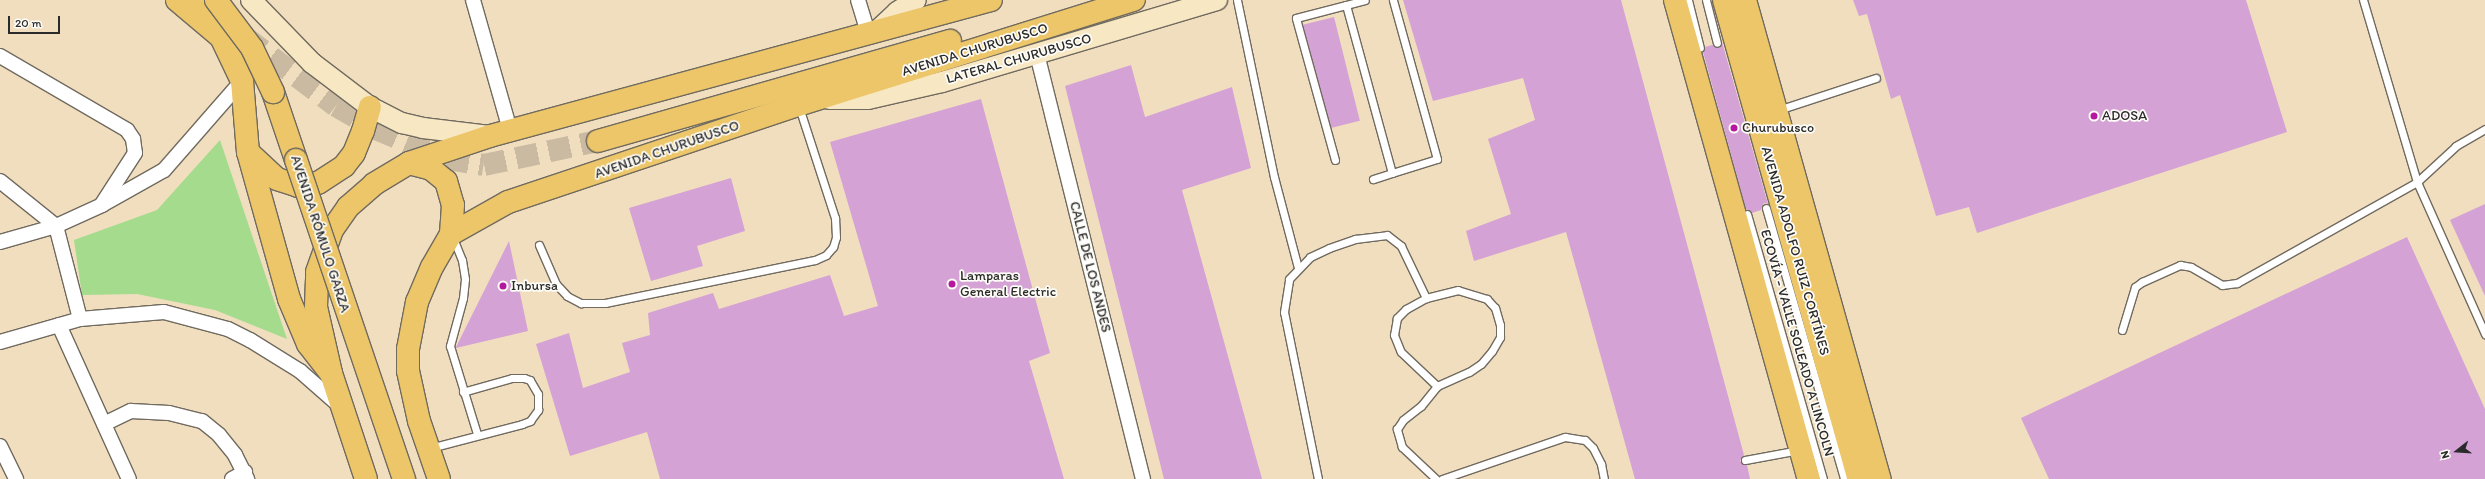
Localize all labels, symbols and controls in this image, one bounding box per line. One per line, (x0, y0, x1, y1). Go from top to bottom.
scale bar (10, 8, 62, 34)
text: 20 m (15, 16, 42, 30)
street label: AVENIDA CHURUBUSCO (900, 20, 1050, 80)
street label: LATERAL CHURUBUSCO (944, 30, 1094, 88)
place label: ADOSA (2102, 108, 2147, 124)
marker: ADOSA (2089, 111, 2099, 121)
street label: AVENIDA CHURUBUSCO (592, 117, 742, 183)
place label: Churubusco (1742, 120, 1814, 136)
marker: Churubusco (1729, 123, 1739, 133)
street label: AVENIDA ADOLFO RUIZ CORTÍNES (1757, 145, 1833, 357)
street label: AVENIDA RÓMULO GARZA (287, 153, 353, 315)
street label: CALLE DE LOS ANDES (1066, 200, 1114, 334)
street label: ECOVÍA - VALLE SOLEADO A LINCOLN (1756, 227, 1838, 459)
place label: Lamparas General Electric (960, 268, 1056, 300)
place label: Inbursa (511, 278, 558, 294)
marker: Lamparas General Electric (947, 279, 957, 289)
marker: Inbursa (498, 281, 508, 291)
north arrow (2437, 431, 2477, 471)
text: N (2438, 449, 2452, 460)

